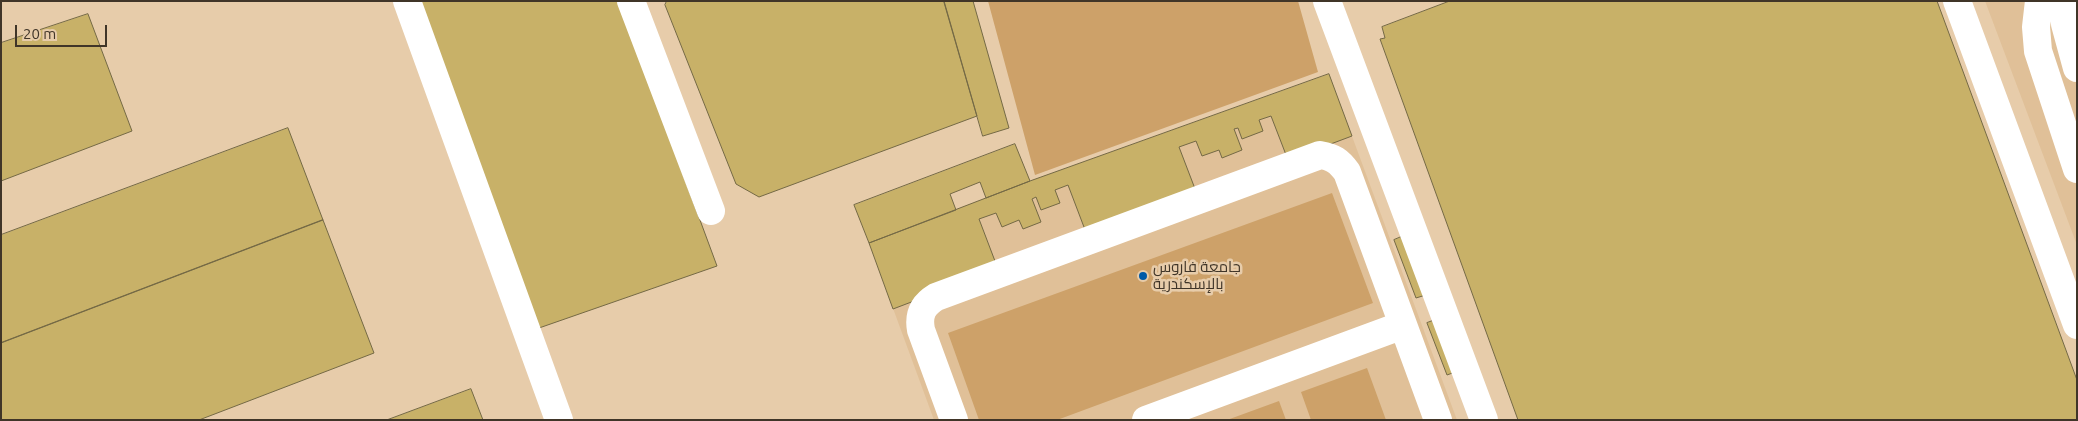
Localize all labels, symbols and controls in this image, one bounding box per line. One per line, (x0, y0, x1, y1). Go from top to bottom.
scale bar (18, 15, 110, 47)
text: 20 m (23, 25, 56, 42)
place label: جامعة فاروس بالإسكندرية (1153, 258, 1241, 293)
marker: جامعة فاروس بالإسكندرية (1137, 270, 1149, 282)

